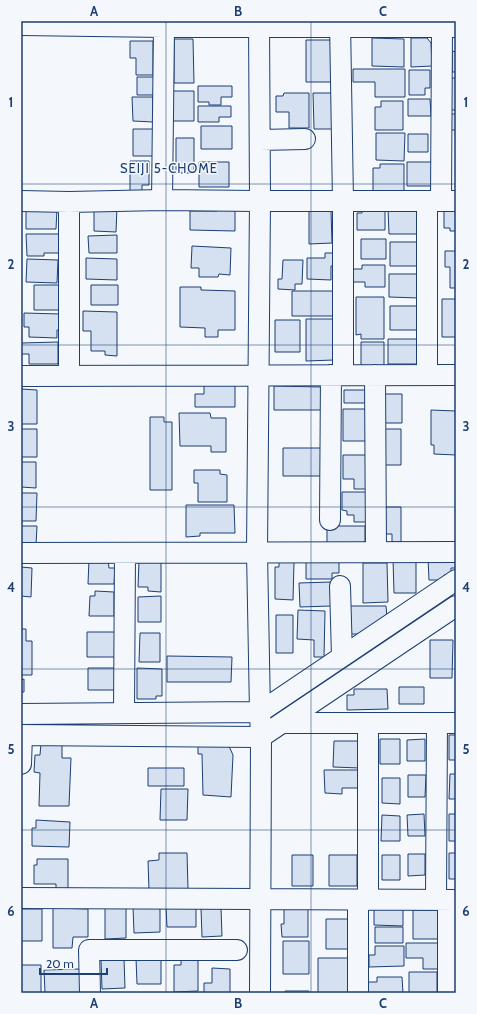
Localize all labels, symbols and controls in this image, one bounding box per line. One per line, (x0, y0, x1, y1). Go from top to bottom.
text: A (90, 3, 99, 19)
text: B (234, 3, 242, 19)
text: C (379, 3, 387, 19)
text: 1 (9, 94, 13, 110)
text: 1 (464, 94, 468, 110)
district label: SEIJI 5-CHOME (120, 160, 218, 176)
text: 2 (8, 256, 15, 272)
text: 2 (463, 256, 470, 272)
text: 3 (7, 418, 15, 434)
text: 3 (462, 418, 470, 434)
text: 4 (7, 579, 15, 595)
text: 4 (462, 579, 470, 595)
text: 5 (8, 741, 15, 757)
text: 5 (463, 741, 470, 757)
text: 6 (7, 903, 15, 919)
text: 6 (462, 903, 470, 919)
scale bar (40, 950, 107, 976)
text: 20 m (46, 956, 74, 971)
text: A (90, 995, 99, 1011)
text: B (234, 995, 242, 1011)
text: C (379, 995, 387, 1011)

